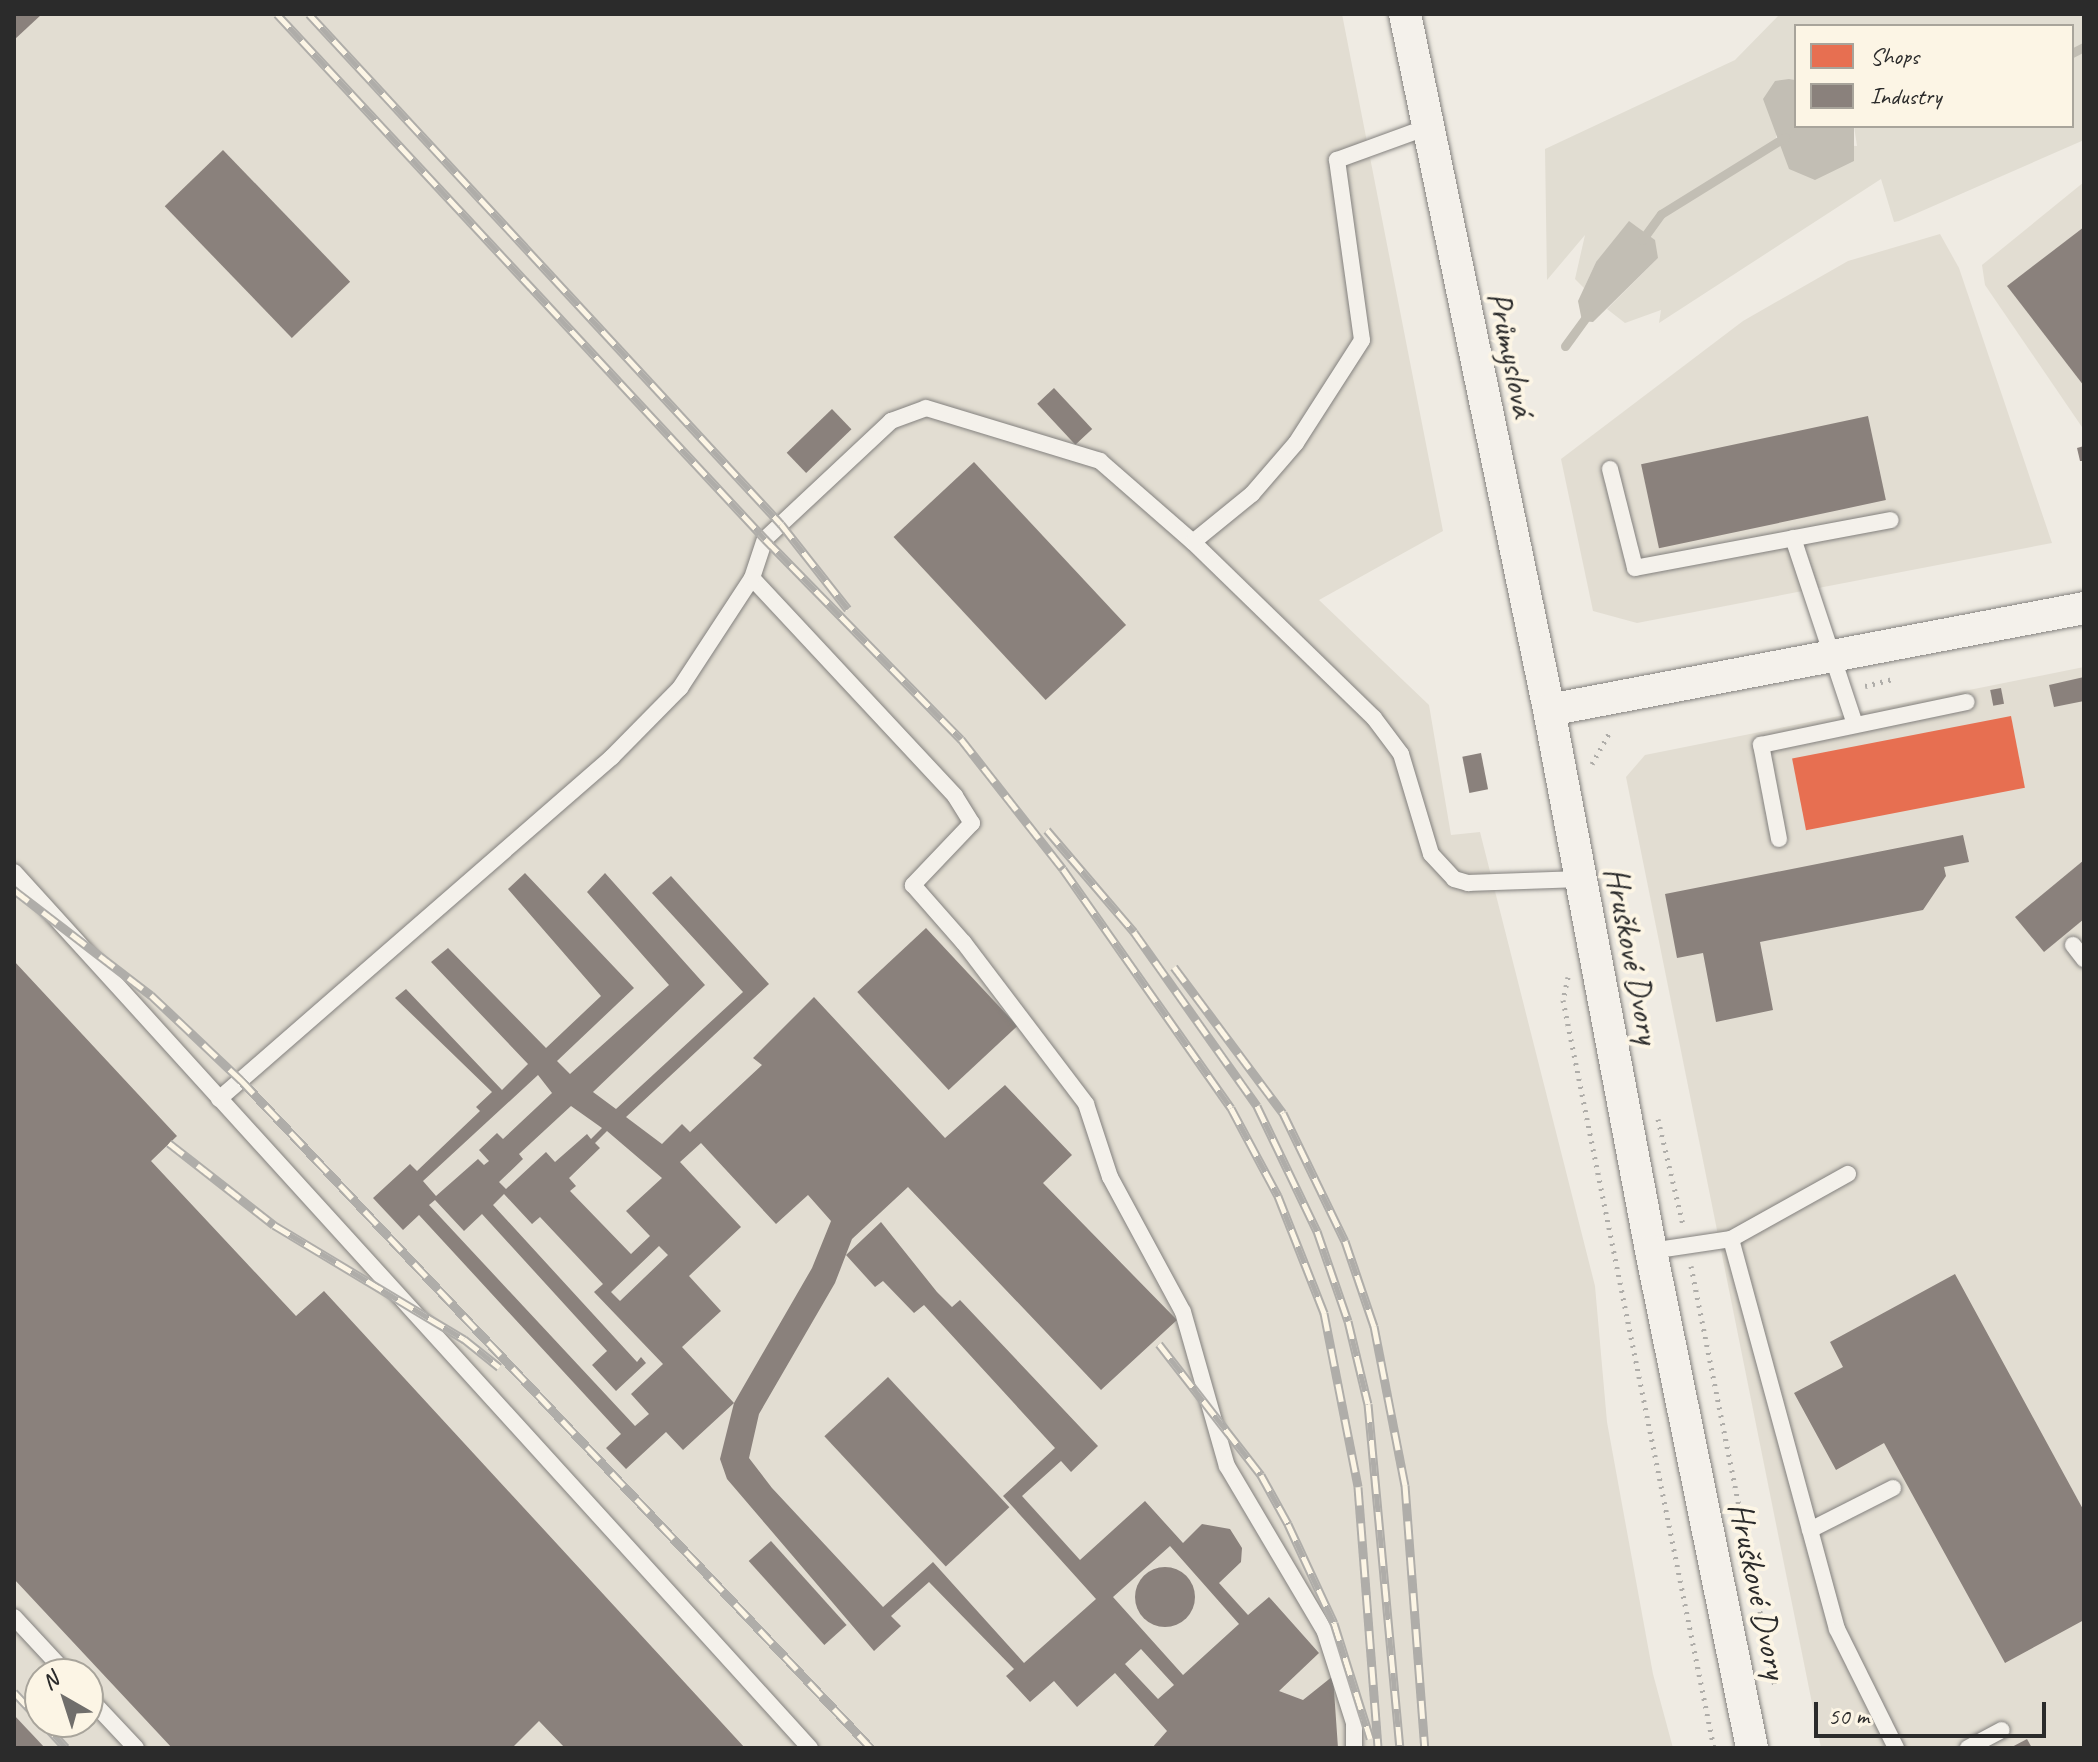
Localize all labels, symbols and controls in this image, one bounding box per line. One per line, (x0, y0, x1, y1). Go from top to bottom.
legend (1794, 24, 2074, 128)
text: Shops (1870, 41, 1919, 71)
text: Industry (1870, 81, 1941, 111)
street label: Průmyslová (1479, 288, 1545, 420)
street label: Hruškové Dvory (1596, 863, 1670, 1047)
street label: Hruškové Dvory (1720, 1498, 1798, 1682)
north arrow (24, 1658, 104, 1738)
text: N (36, 1666, 64, 1696)
scale bar (1818, 1686, 2050, 1736)
text: 50 m (1828, 1701, 1869, 1731)

